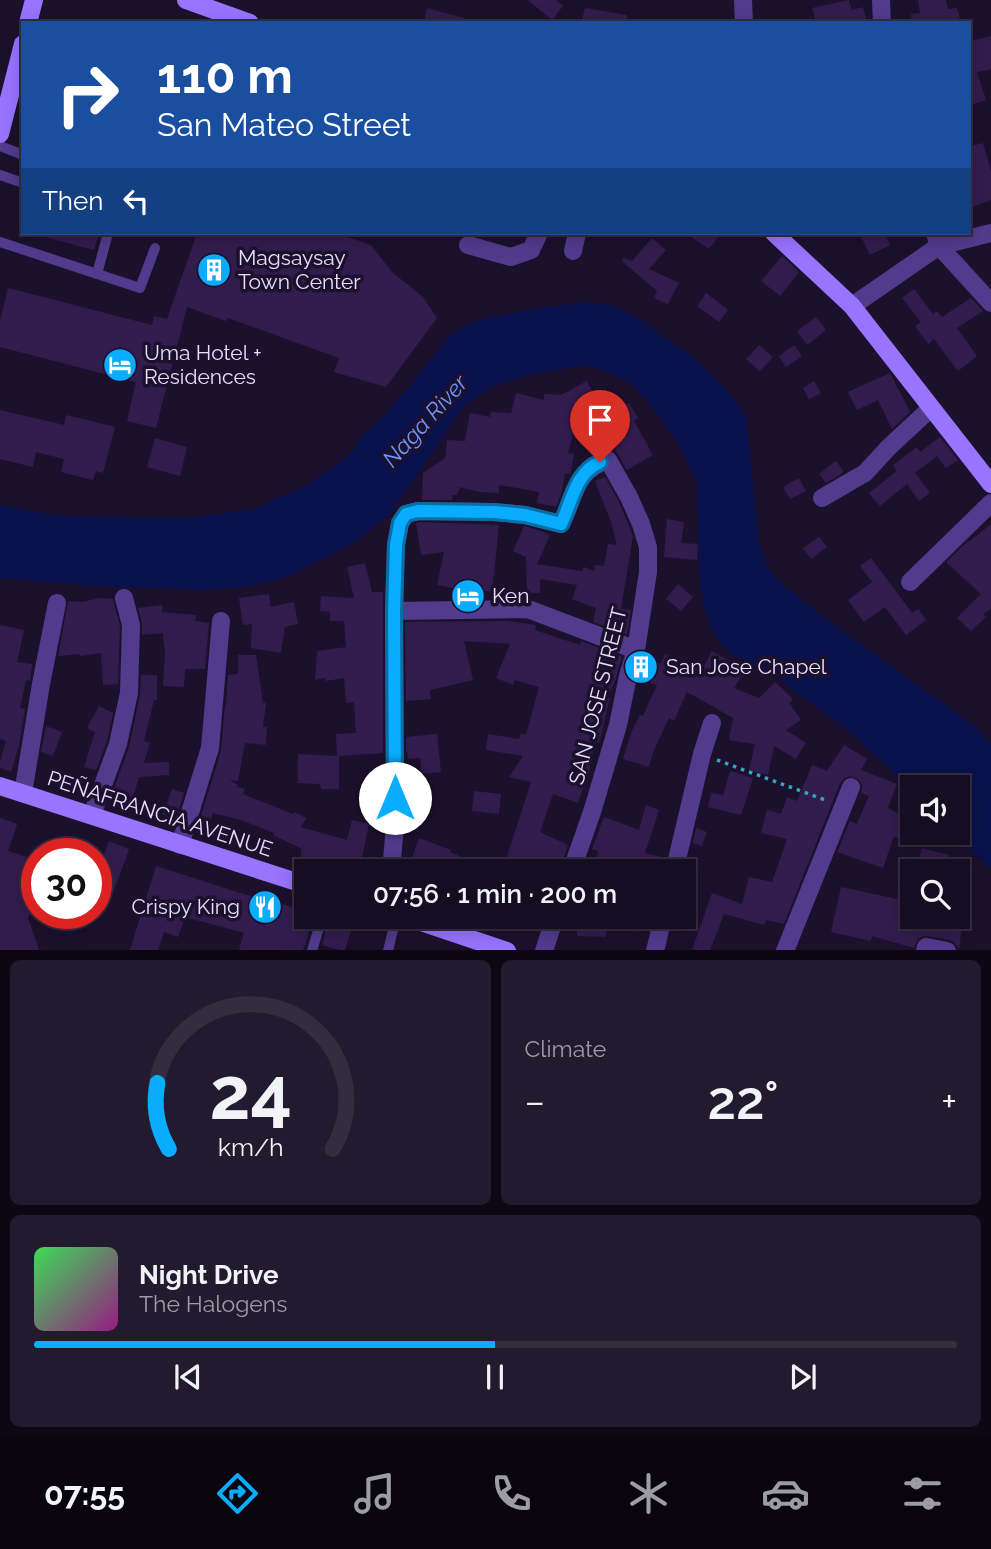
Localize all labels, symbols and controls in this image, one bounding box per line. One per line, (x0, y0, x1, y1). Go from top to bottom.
text: 110 m (157, 47, 293, 104)
icon: right (42, 49, 133, 140)
text: San Mateo Street (157, 106, 411, 143)
icon: left (117, 182, 155, 220)
text: Then (42, 186, 103, 216)
place label: Magsaysay Town Center (238, 245, 361, 294)
building icon: Magsaysay Town Center (195, 251, 233, 289)
place label: Uma Hotel + Residences (144, 340, 262, 389)
hotel icon: Uma Hotel + Residences (101, 346, 139, 384)
water label: Naga River (376, 368, 474, 472)
pin (570, 390, 630, 462)
icon: arrive (581, 401, 619, 439)
hotel icon: Ken (449, 577, 487, 615)
place label: Ken (492, 583, 529, 608)
street label: SAN JOSE STREET (563, 604, 632, 787)
building icon: San Jose Chapel (622, 648, 660, 686)
place label: San Jose Chapel (666, 654, 827, 679)
position arrow (358, 761, 432, 835)
street label: PEÑAFRANCIA AVENUE (44, 765, 276, 862)
map controls (900, 775, 970, 929)
button: sound (900, 775, 970, 845)
speed limit sign: 30 (21, 838, 112, 929)
button: search (900, 859, 970, 929)
text: 07:56 · 1 min · 200 m (373, 879, 617, 909)
restaurant icon: Crispy King (246, 888, 284, 926)
place label: Crispy King (131, 894, 240, 919)
text: Climate (525, 1035, 606, 1062)
text: 24 (209, 1051, 292, 1136)
text: 22° (708, 1070, 779, 1131)
text: − (525, 1079, 545, 1124)
text: + (941, 1079, 957, 1124)
text: km/h (217, 1131, 283, 1161)
text: Night Drive (139, 1260, 278, 1290)
text: The Halogens (139, 1290, 287, 1317)
icon: previous (169, 1358, 207, 1396)
icon: pause (476, 1358, 514, 1396)
icon: next (784, 1358, 822, 1396)
icon: directions (213, 1469, 262, 1518)
icon: music (350, 1469, 399, 1518)
icon: phone (487, 1469, 536, 1518)
icon: climate (624, 1469, 673, 1518)
icon: car (761, 1469, 810, 1518)
icon: filters (898, 1469, 947, 1518)
text: 07:55 (44, 1475, 125, 1512)

